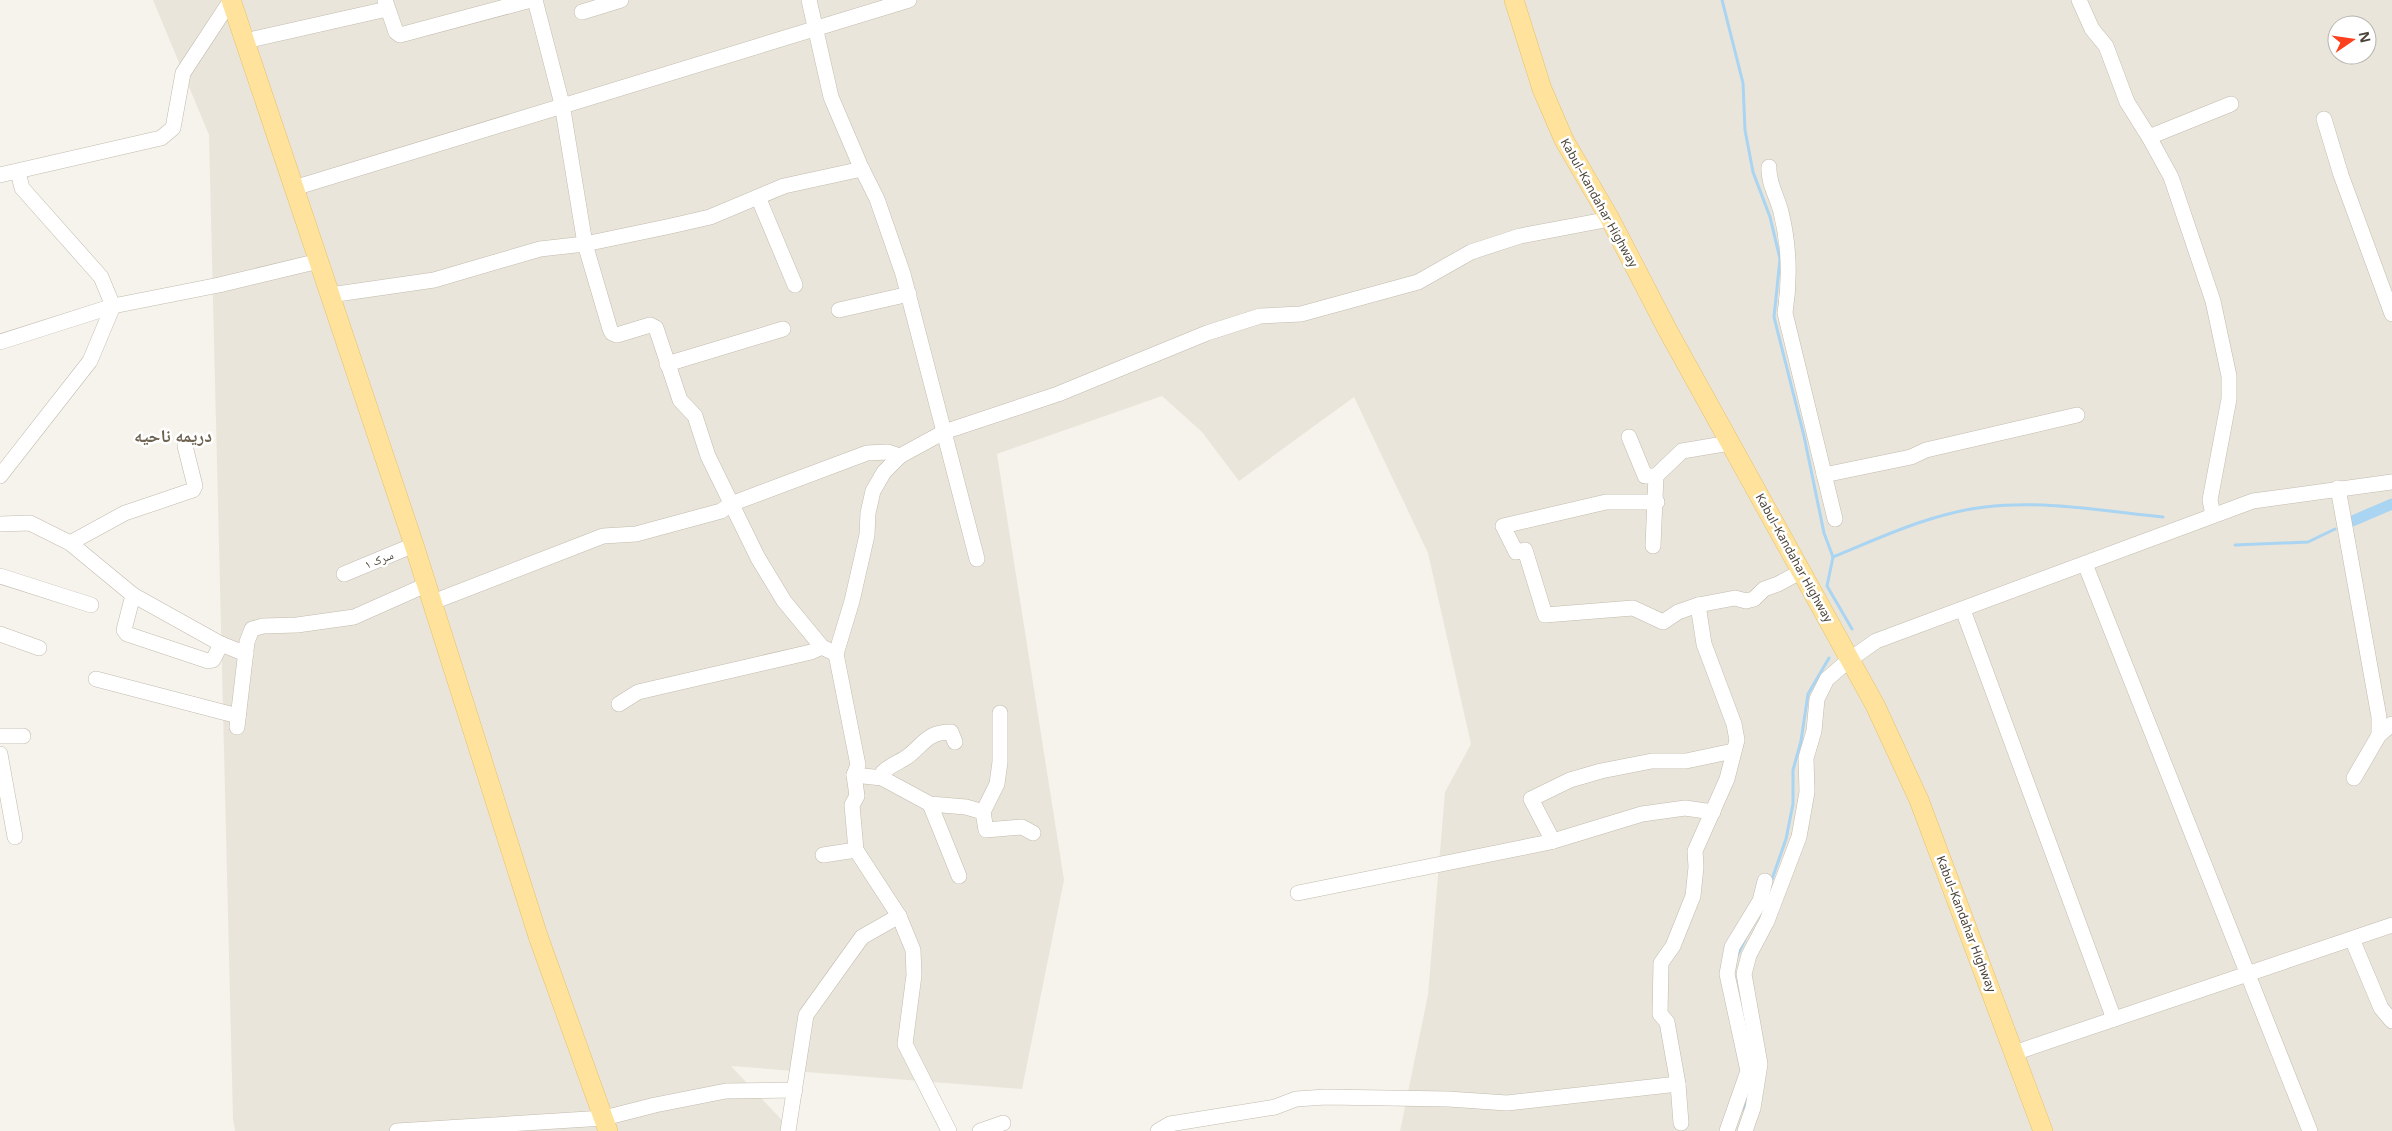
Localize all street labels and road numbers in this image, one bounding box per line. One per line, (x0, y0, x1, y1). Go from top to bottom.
street label: Kabul–Kandahar Highway (1557, 135, 1642, 271)
street label: Kabul–Kandahar Highway (1752, 490, 1837, 626)
street label: سرک ۱ (362, 546, 396, 573)
street label: Kabul–Kandahar Highway (1933, 853, 2001, 995)

